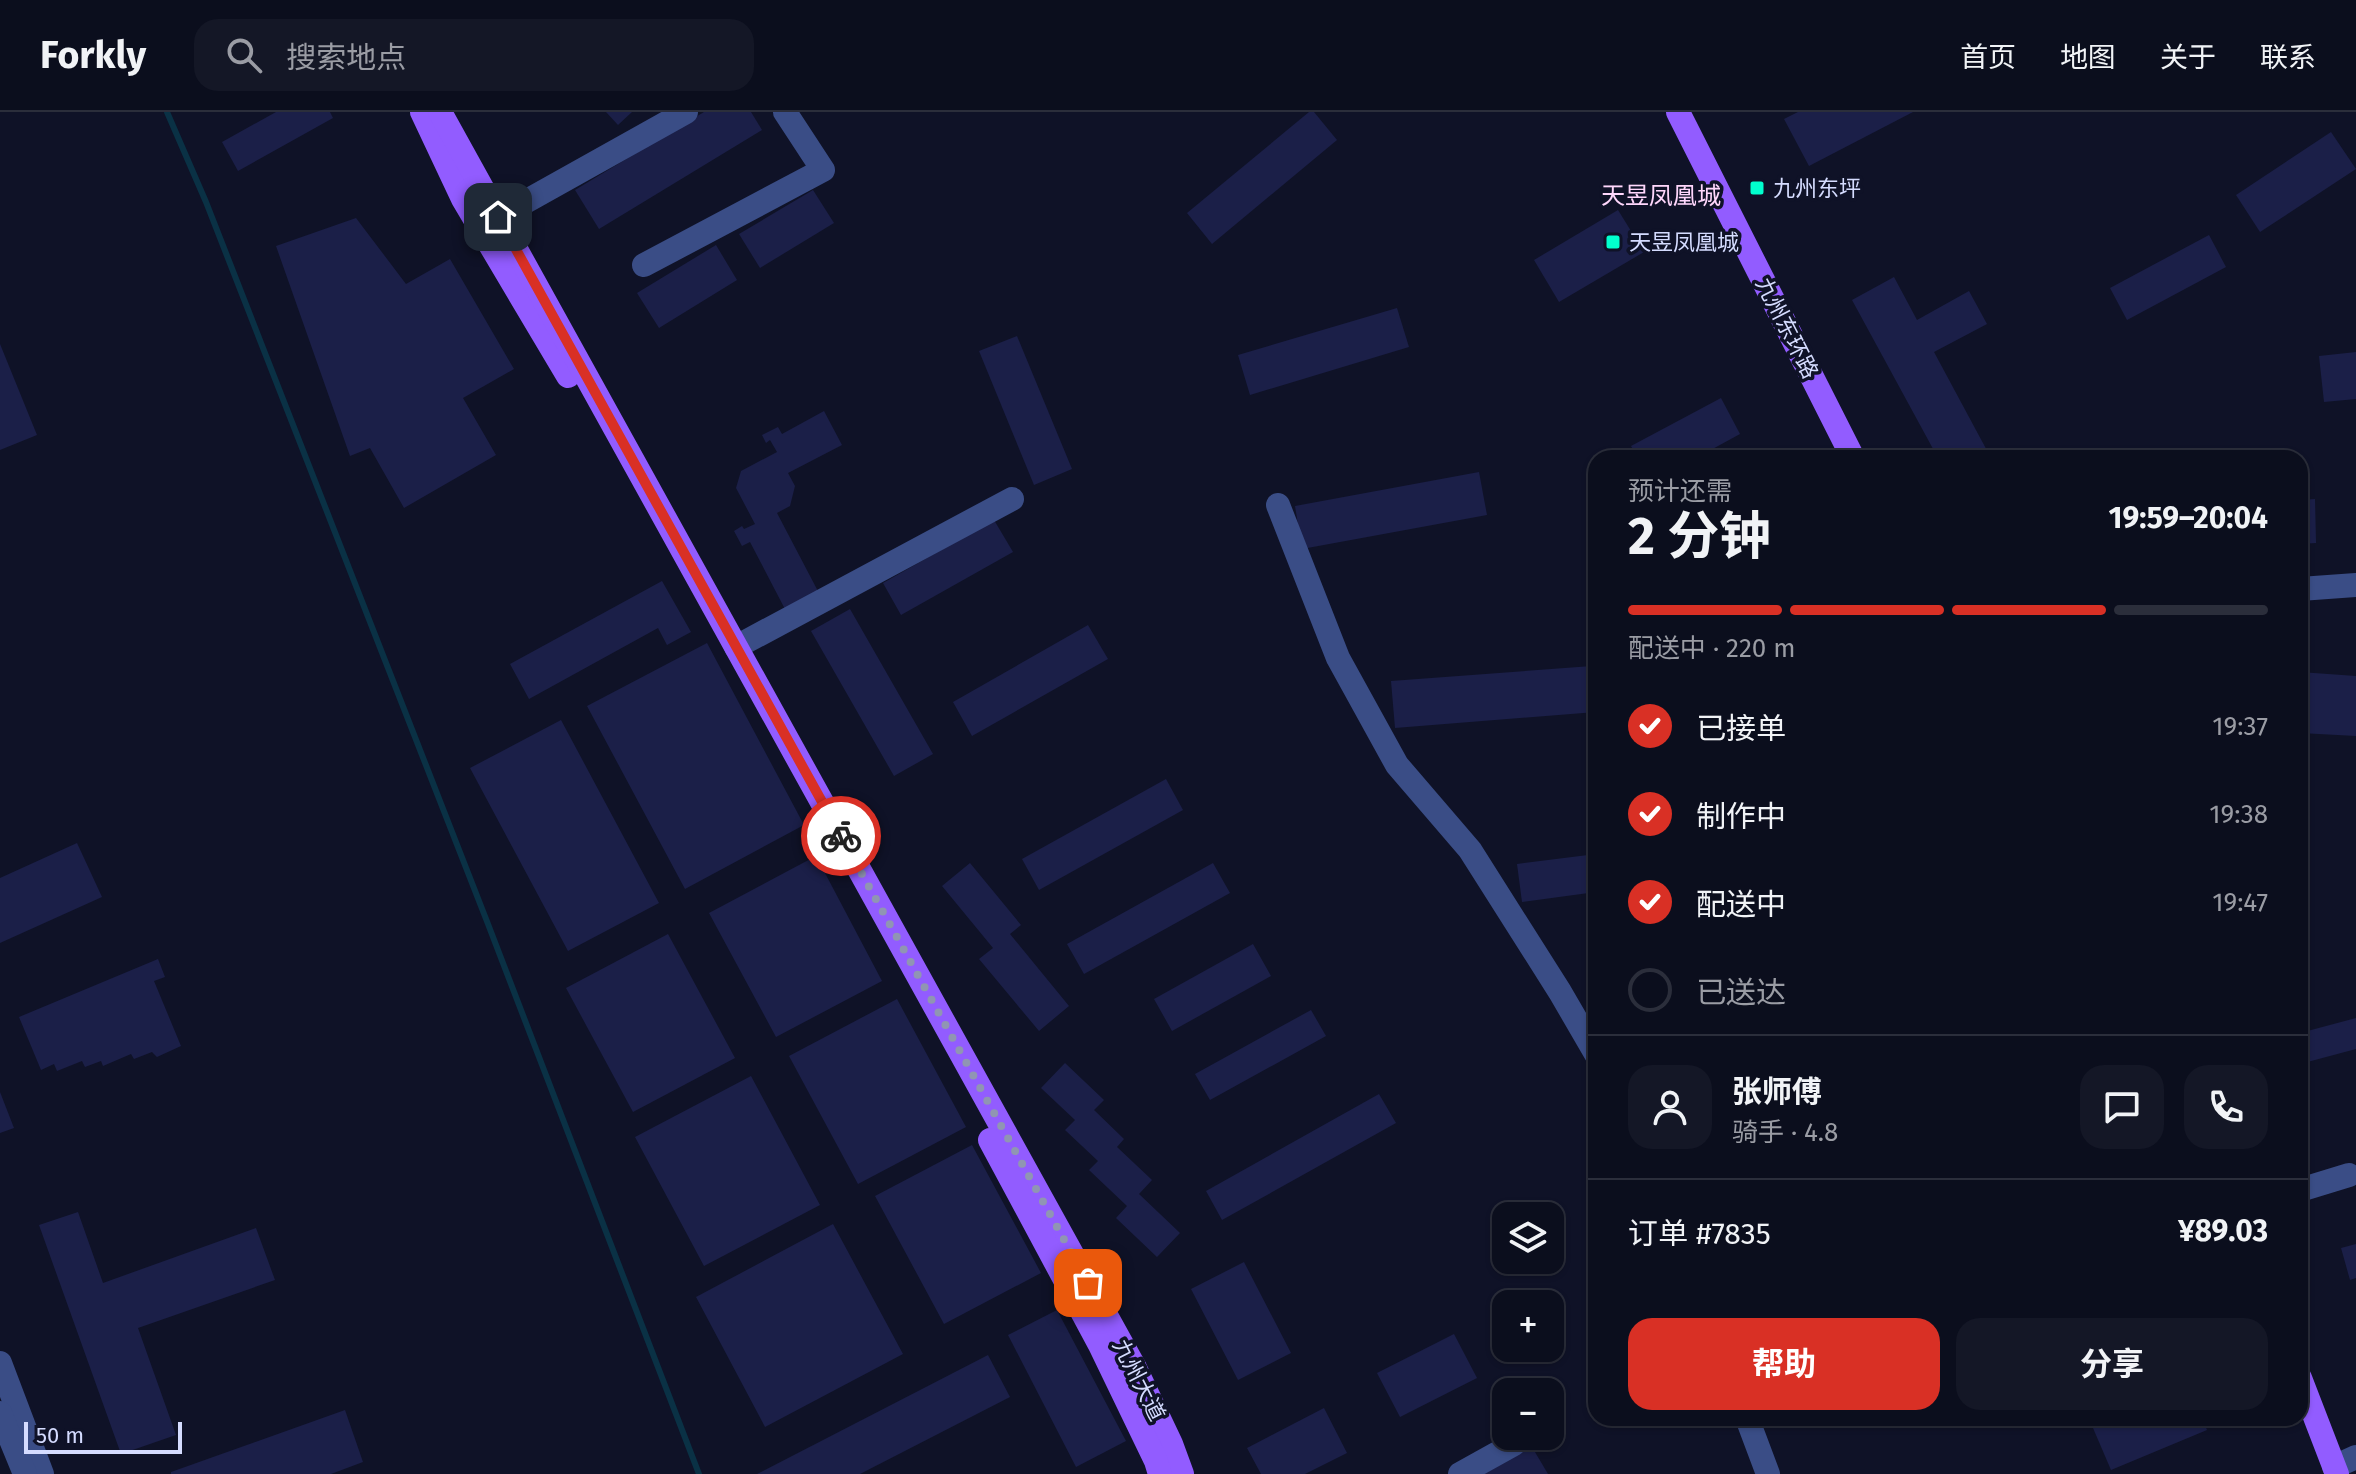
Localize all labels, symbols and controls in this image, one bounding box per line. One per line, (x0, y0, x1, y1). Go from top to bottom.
search box (194, 19, 754, 91)
text: Forkly (40, 32, 146, 78)
icon: search (222, 33, 266, 77)
text: 搜索地点 (286, 40, 406, 76)
text: 首页 (1960, 41, 2016, 74)
text: 地图 (2060, 41, 2116, 74)
text: 关于 (2160, 41, 2216, 74)
text: 联系 (2260, 41, 2316, 74)
place label: 九州东坪 (1773, 175, 1861, 202)
marker: 九州东坪 (1748, 179, 1766, 197)
district label: 天昱凤凰城 (1601, 182, 1721, 210)
pin (464, 183, 532, 251)
icon: home (476, 195, 520, 239)
place label: 天昱凤凰城 (1629, 229, 1739, 256)
marker: 天昱凤凰城 (1604, 233, 1622, 251)
street label: 九州东环路 (1750, 273, 1824, 383)
text: 预计还需 (1628, 476, 1732, 507)
text: 19:59–20:04 (2108, 500, 2268, 536)
text: 2 分钟 (1628, 505, 1771, 568)
text: 配送中 · 220 m (1628, 633, 1795, 664)
icon: check (1628, 704, 1672, 748)
text: 已接单 (1696, 711, 1786, 747)
text: 19:37 (2212, 711, 2268, 742)
icon: check (1628, 792, 1672, 836)
courier (801, 796, 881, 876)
text: 制作中 (1696, 799, 1786, 835)
text: 19:38 (2209, 799, 2268, 830)
icon: bike (819, 814, 863, 858)
icon: check (1628, 880, 1672, 924)
text: 配送中 (1696, 887, 1786, 923)
text: 19:47 (2212, 887, 2268, 918)
text: 已送达 (1696, 975, 1786, 1011)
button: person (1628, 1065, 1712, 1149)
button: chat (2080, 1065, 2164, 1149)
button: phone (2184, 1065, 2268, 1149)
text: 张师傅 (1732, 1074, 1822, 1110)
text: 骑手 · 4.8 (1732, 1117, 1838, 1148)
map controls (1492, 1202, 1564, 1450)
button: layers (1492, 1202, 1564, 1274)
text: ¥89.03 (2178, 1213, 2268, 1249)
text: 订单 #7835 (1628, 1216, 1771, 1252)
pin (1054, 1249, 1122, 1317)
icon: bag (1066, 1261, 1110, 1305)
button: + (1492, 1290, 1564, 1362)
button: 帮助 (1628, 1318, 1940, 1410)
button: 分享 (1956, 1318, 2268, 1410)
street label: 九州大道 (1107, 1335, 1171, 1425)
button: − (1492, 1378, 1564, 1450)
scale bar (24, 1418, 182, 1454)
text: 50 m (36, 1422, 84, 1449)

